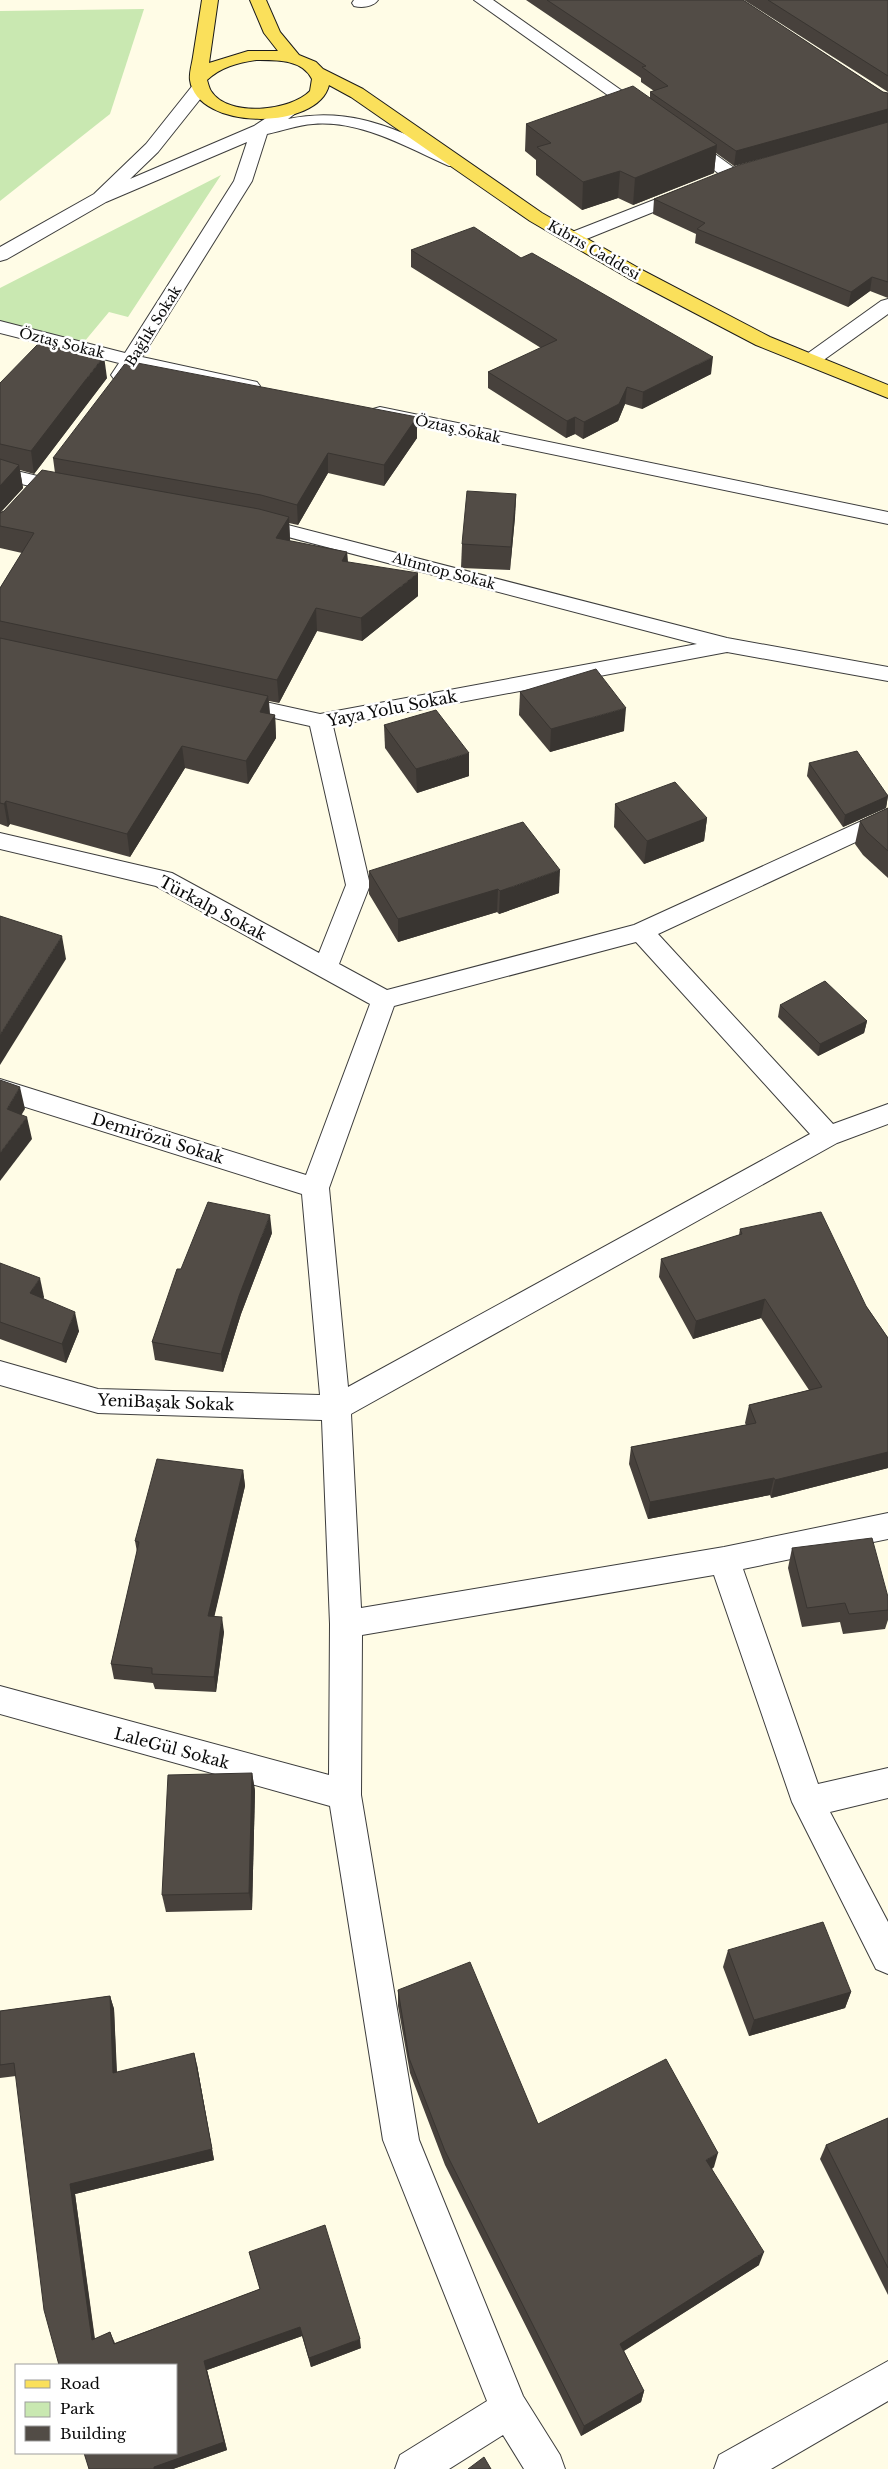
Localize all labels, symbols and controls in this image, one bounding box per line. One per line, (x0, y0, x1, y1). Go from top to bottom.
street label: Kıbrıs Caddesi (545, 216, 644, 284)
street label: Bağlık Sokak (121, 282, 185, 370)
street label: Öztaş Sokak (17, 323, 107, 362)
street label: Öztaş Sokak (413, 410, 503, 447)
street label: Altıntop Sokak (389, 548, 498, 594)
street label: Yaya Yolu Sokak (324, 686, 459, 731)
street label: Türkalp Sokak (156, 871, 270, 945)
street label: Demirözü Sokak (89, 1108, 227, 1168)
street label: YeniBaşak Sokak (96, 1390, 235, 1414)
street label: LaleGül Sokak (112, 1723, 232, 1773)
legend (15, 2364, 178, 2454)
text: Road (60, 2374, 100, 2393)
text: Park (60, 2399, 96, 2418)
text: Building (60, 2424, 127, 2443)

